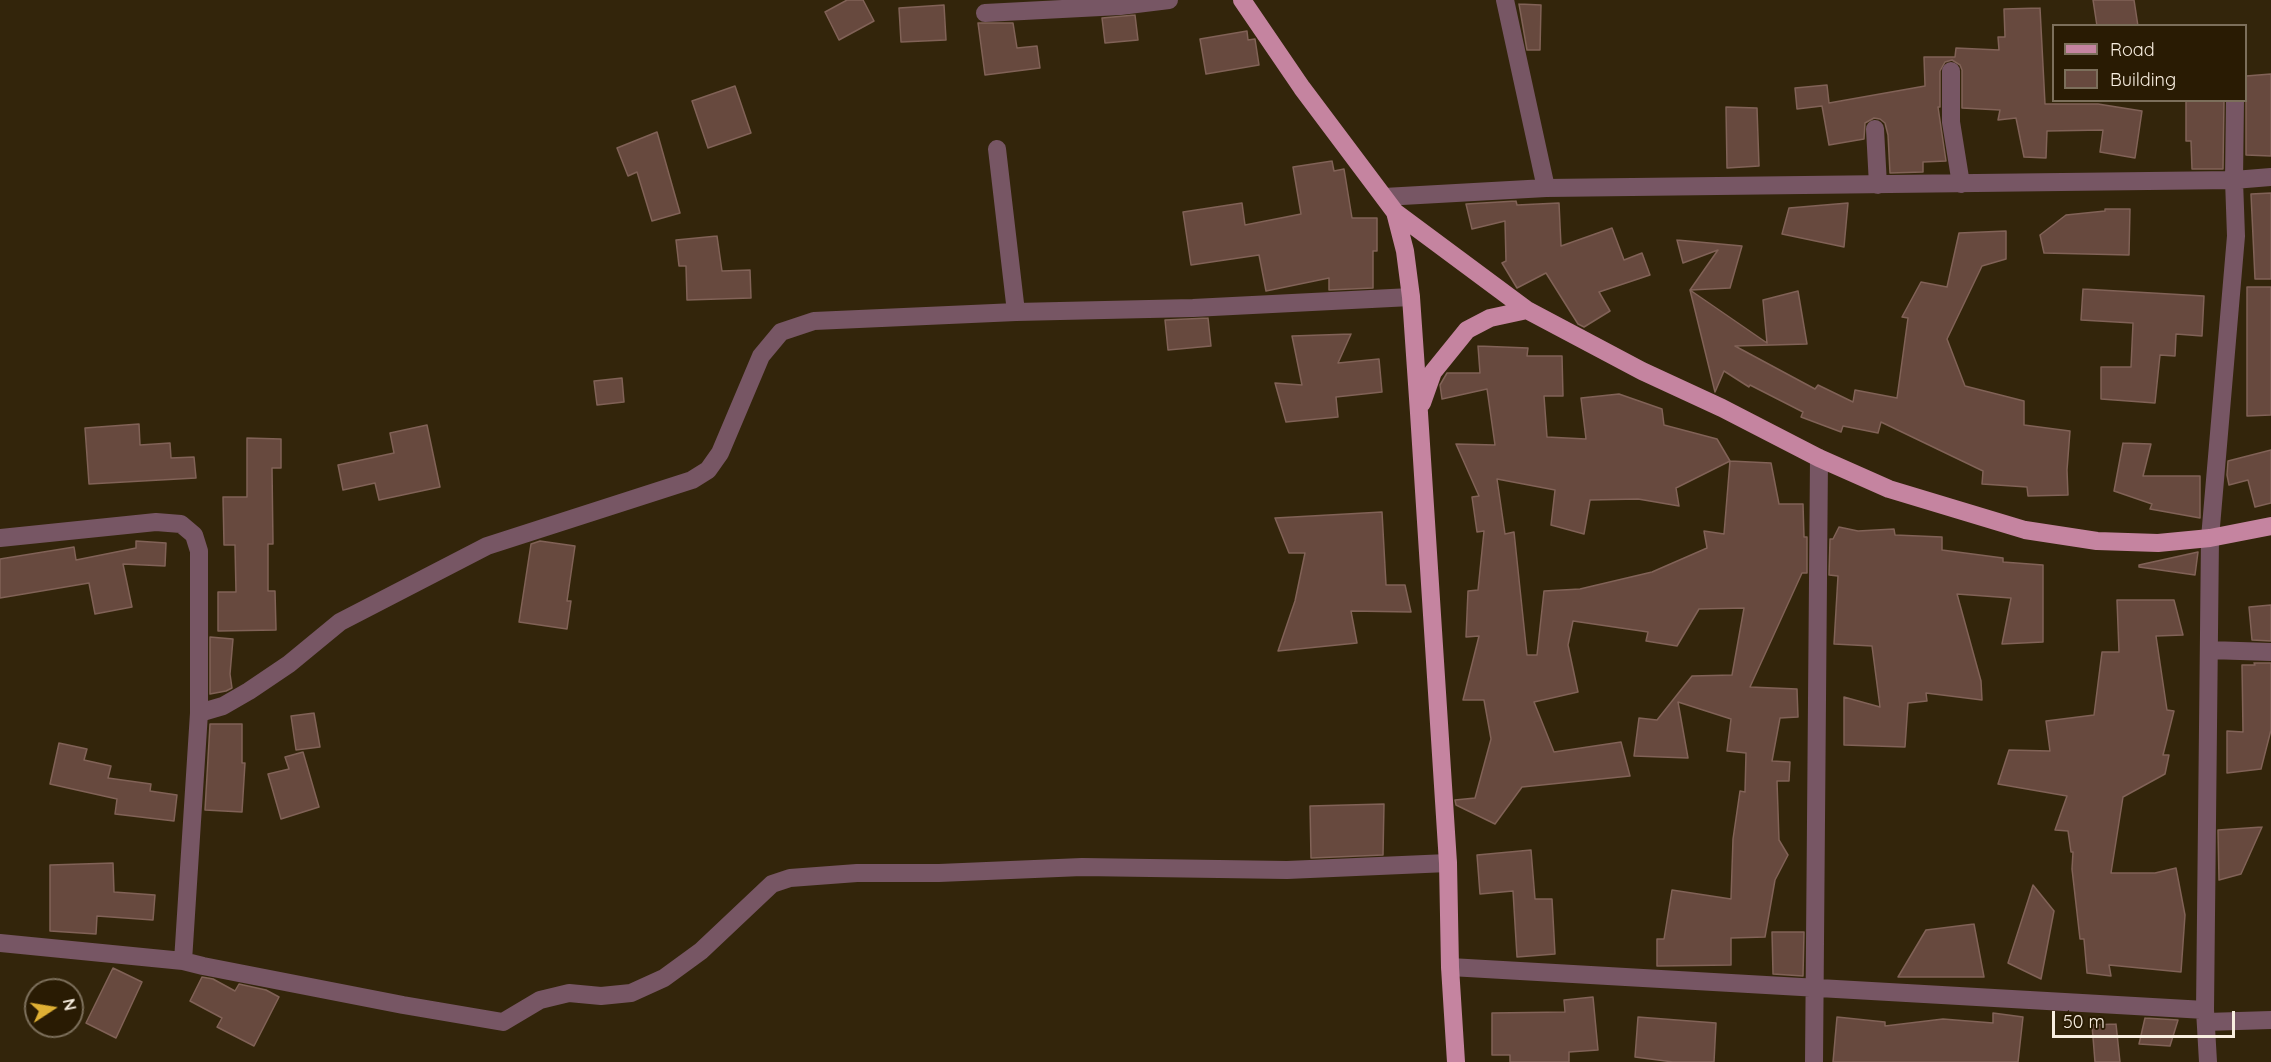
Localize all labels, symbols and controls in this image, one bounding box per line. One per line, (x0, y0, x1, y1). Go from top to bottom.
legend (2052, 24, 2247, 102)
text: Road (2110, 38, 2155, 61)
text: Building (2110, 68, 2176, 91)
north arrow (24, 978, 84, 1038)
text: N (59, 997, 81, 1012)
scale bar (2055, 999, 2238, 1037)
text: 50 m (2063, 1010, 2105, 1033)

